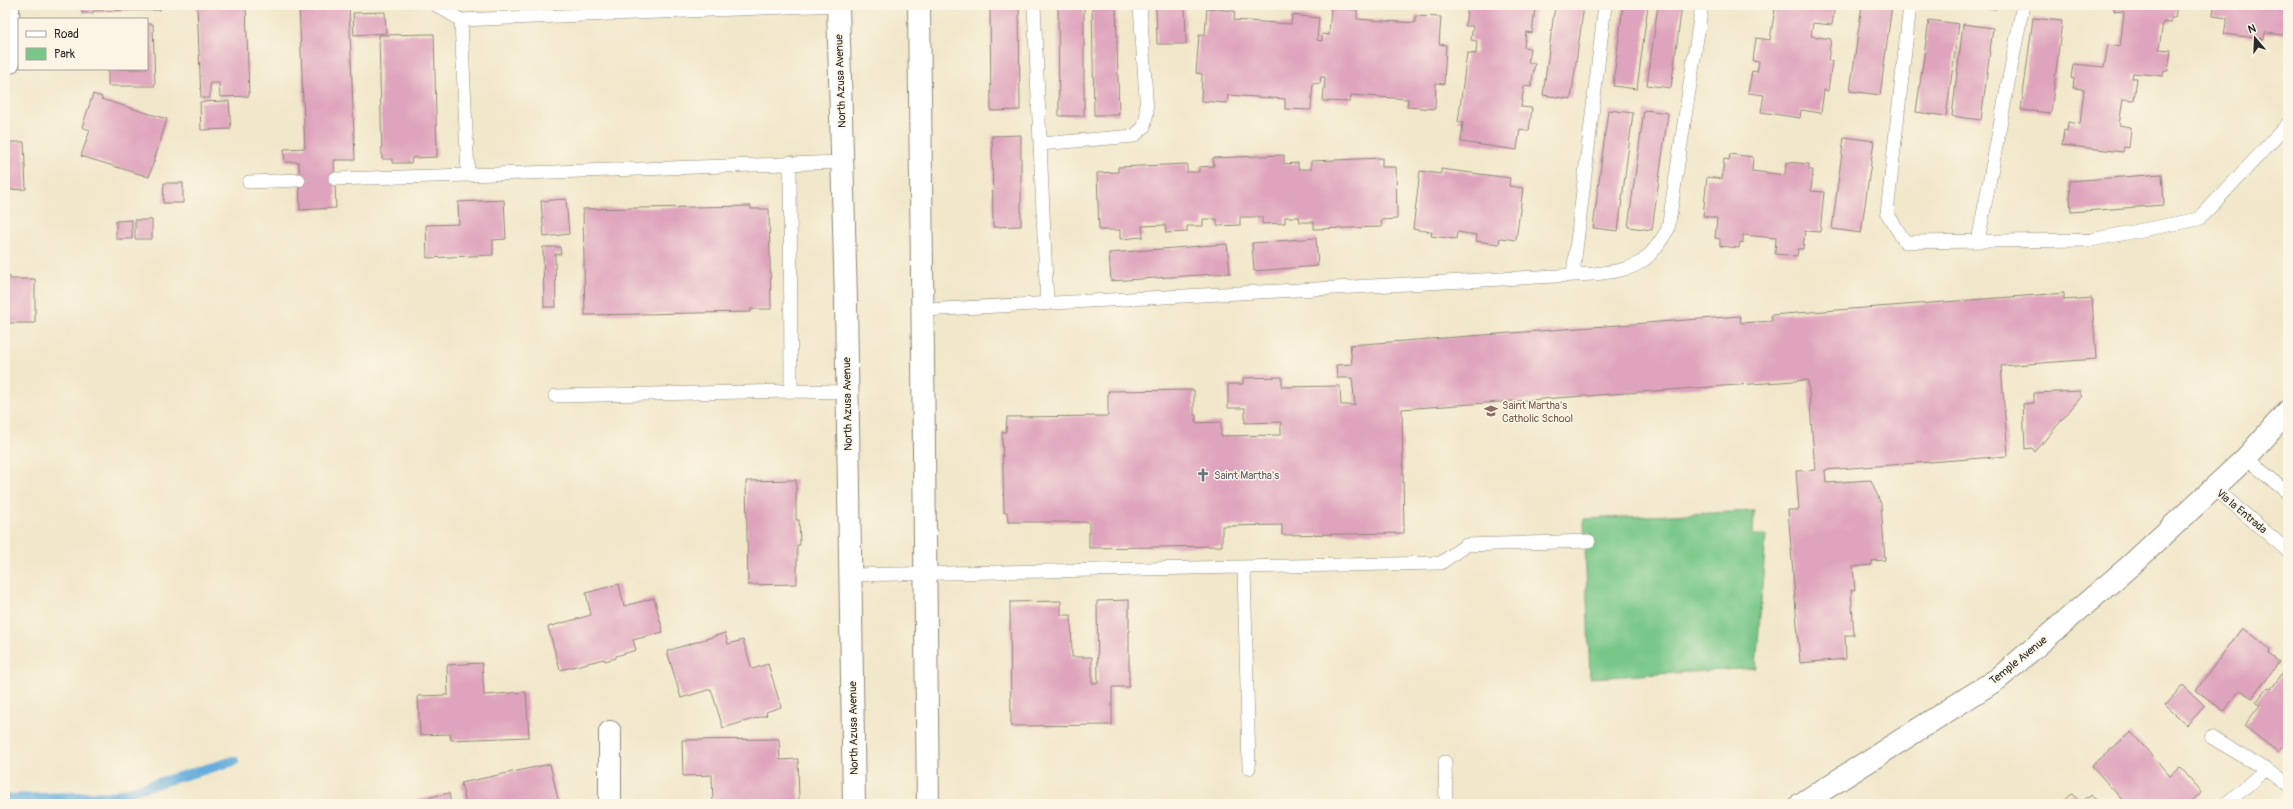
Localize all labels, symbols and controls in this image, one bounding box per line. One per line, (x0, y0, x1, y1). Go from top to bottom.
legend (18, 18, 148, 70)
north arrow (2235, 18, 2275, 58)
text: N (2246, 21, 2258, 36)
text: Road (54, 27, 79, 42)
street label: North Azusa Avenue (832, 33, 849, 128)
text: Park (54, 47, 75, 62)
street label: North Azusa Avenue (840, 356, 855, 451)
place label: Saint Martha's Catholic School (1502, 399, 1573, 425)
school or university icon: Saint Martha's Catholic School (1483, 403, 1499, 419)
church icon: Saint Martha's (1195, 467, 1211, 483)
place label: Saint Martha's (1214, 469, 1279, 482)
street label: Via la Entrada (2214, 486, 2270, 536)
street label: Temple Avenue (1987, 633, 2050, 687)
street label: North Azusa Avenue (846, 680, 861, 775)

